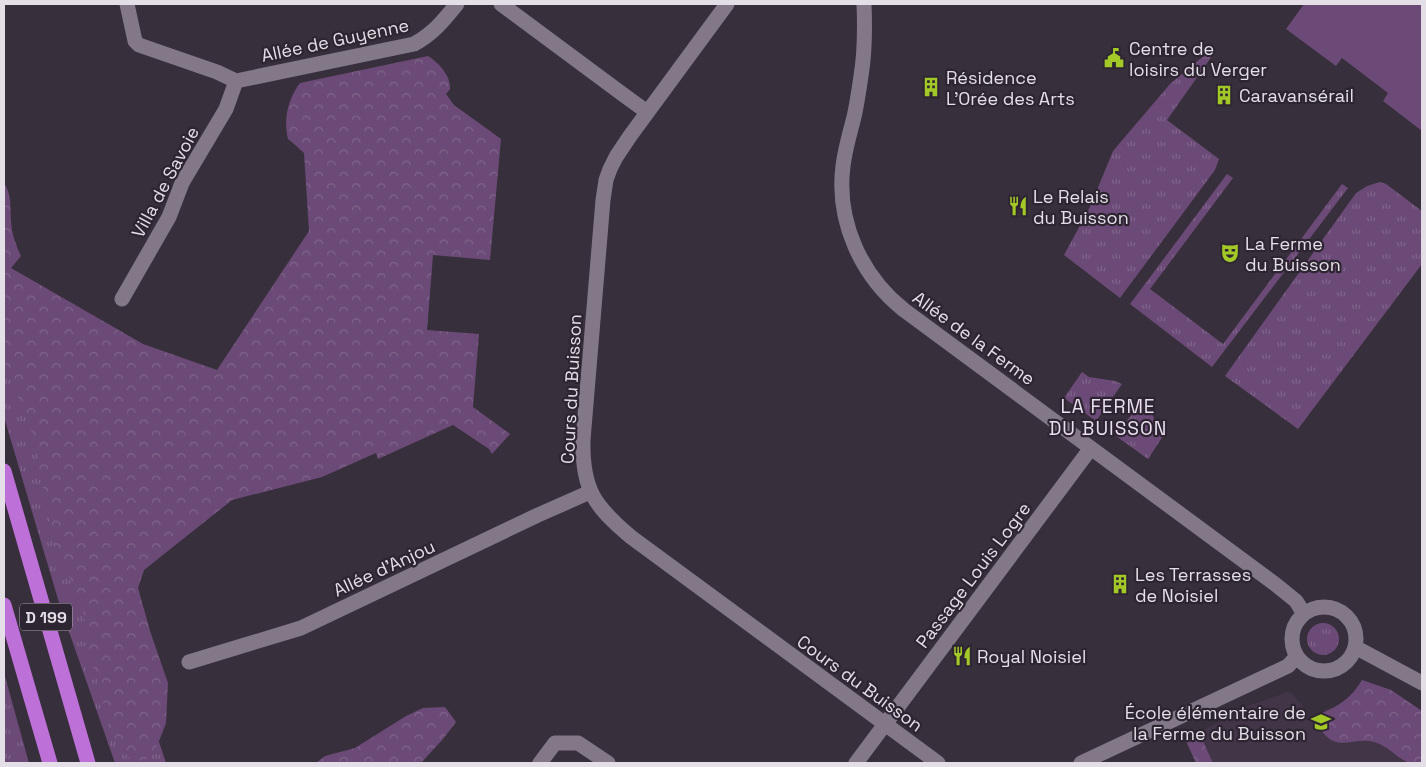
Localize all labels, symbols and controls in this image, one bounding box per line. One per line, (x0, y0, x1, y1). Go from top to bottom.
street label: Allée de Guyenne (259, 13, 411, 67)
place label: Centre de loisirs du Verger (1129, 37, 1267, 81)
public building icon: Centre de loisirs du Verger (1103, 47, 1125, 69)
place label: Résidence L’Orée des Arts (946, 66, 1075, 110)
building icon: Résidence L’Orée des Arts (920, 76, 942, 98)
building icon: Caravansérail (1213, 84, 1235, 106)
place label: Caravansérail (1239, 84, 1354, 107)
street label: Villa de Savoie (126, 122, 204, 242)
place label: Le Relais du Buisson (1033, 185, 1129, 229)
restaurant icon: Le Relais du Buisson (1007, 195, 1029, 217)
place label: La Ferme du Buisson (1245, 232, 1341, 276)
theatre icon: La Ferme du Buisson (1219, 242, 1241, 264)
street label: Allée de la Ferme (908, 286, 1040, 390)
street label: Cours du Buisson (556, 313, 586, 465)
district label: LA FERME DU BUISSON (1049, 394, 1167, 441)
street label: Passage Louis Logre (911, 498, 1035, 652)
street label: Allée d'Anjou (329, 534, 439, 602)
place label: Les Terrasses de Noisiel (1135, 563, 1251, 607)
building icon: Les Terrasses de Noisiel (1109, 573, 1131, 595)
road number: D 199 (20, 604, 72, 630)
street label: Cours du Buisson (793, 630, 927, 736)
restaurant icon: Royal Noisiel (951, 645, 973, 667)
place label: Royal Noisiel (977, 645, 1086, 668)
place label: École élémentaire de la Ferme du Buisson (1125, 701, 1306, 745)
school or university icon: École élémentaire de la Ferme du Buisson (1310, 711, 1332, 733)

